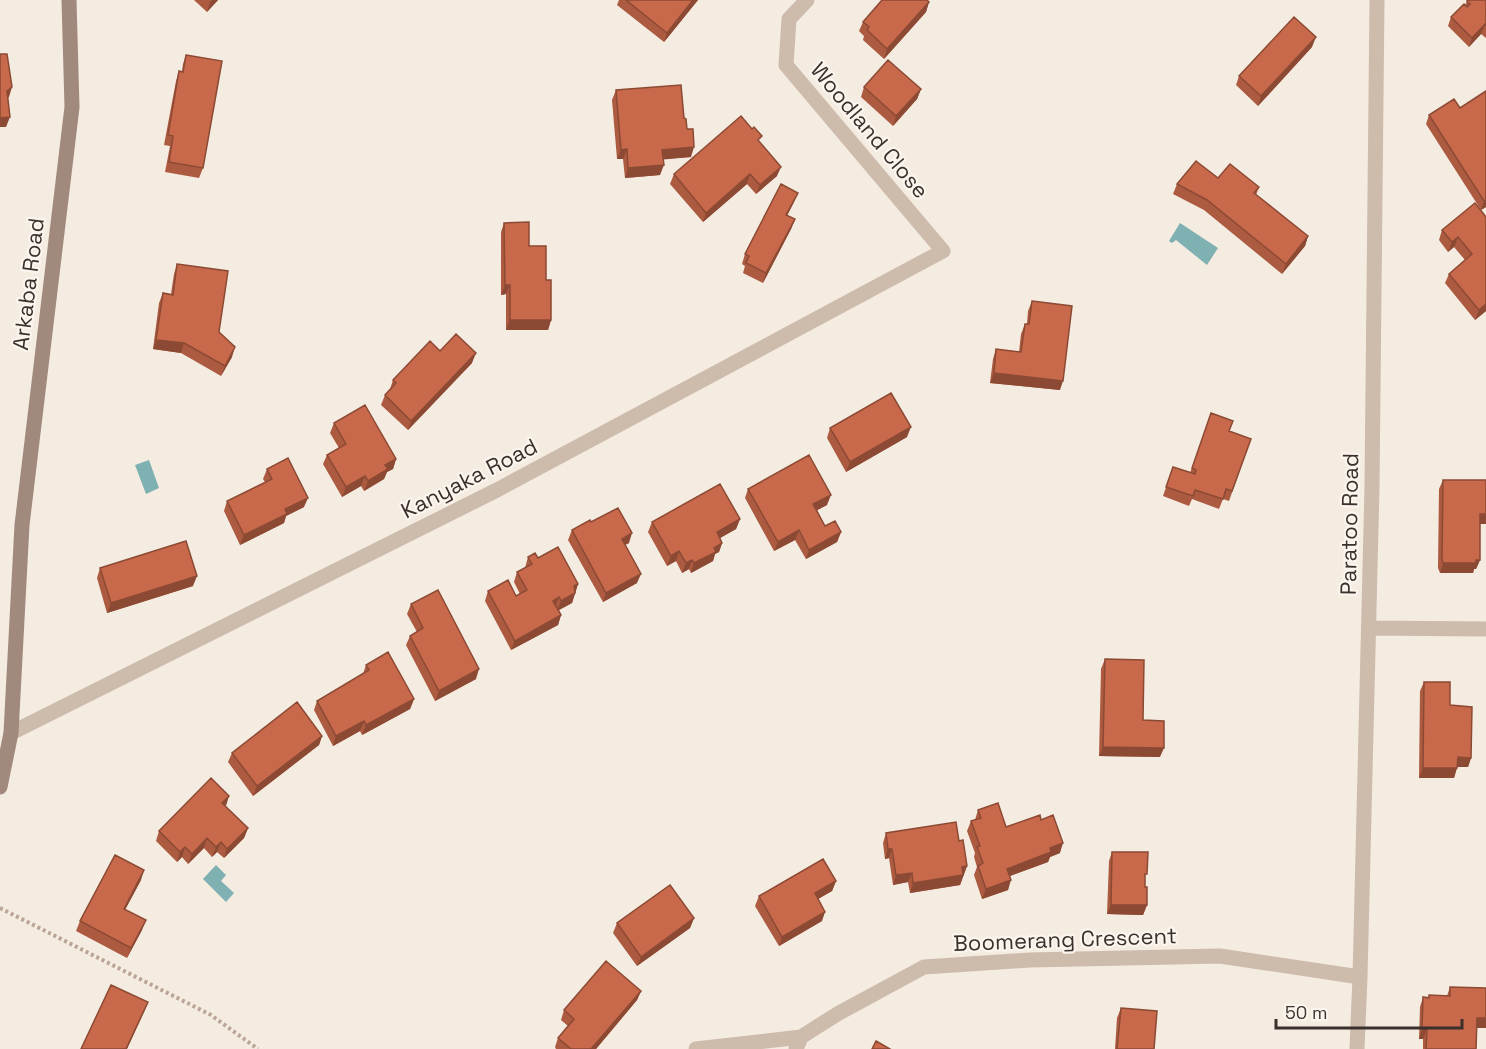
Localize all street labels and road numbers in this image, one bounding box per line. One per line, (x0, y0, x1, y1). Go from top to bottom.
street label: Woodland Close (805, 56, 935, 204)
street label: Arkaba Road (6, 216, 50, 352)
street label: Kanyaka Road (396, 432, 542, 524)
street label: Paratoo Road (1334, 453, 1364, 595)
street label: Boomerang Crescent (953, 921, 1177, 957)

